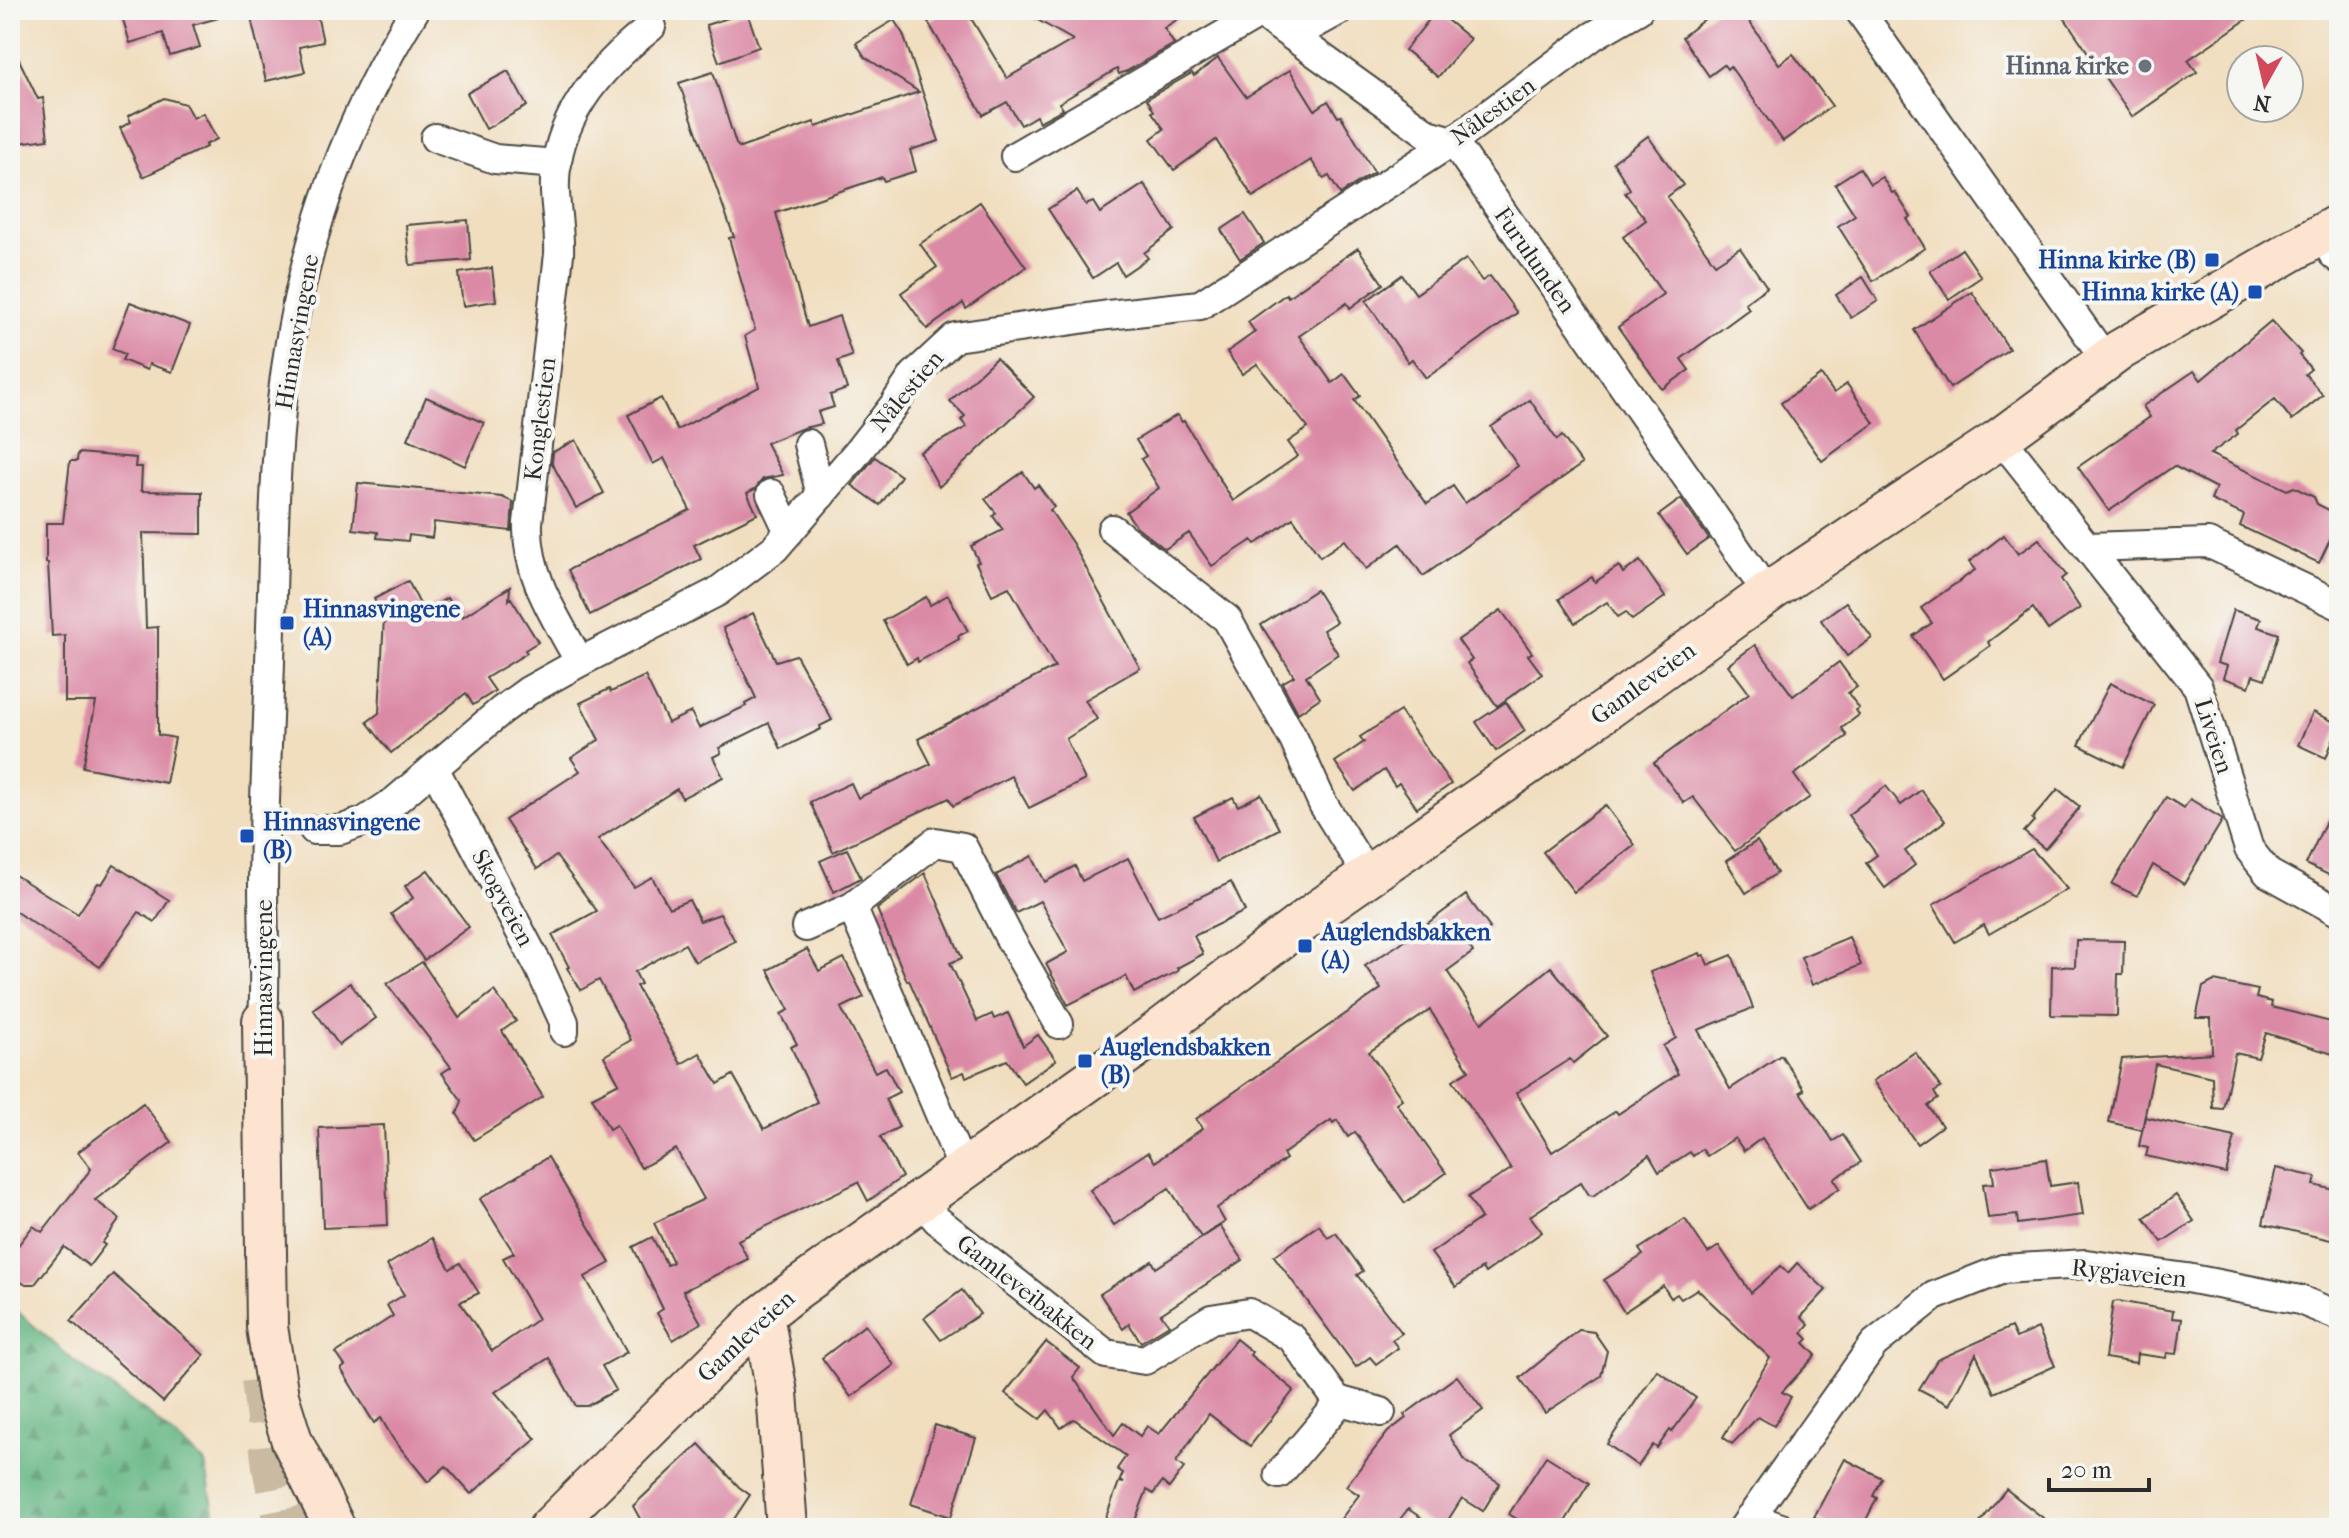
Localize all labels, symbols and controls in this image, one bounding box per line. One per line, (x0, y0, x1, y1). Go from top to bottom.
north arrow (2225, 44, 2305, 124)
place label: Hinna kirke (2005, 52, 2129, 80)
marker: Hinna kirke (2136, 57, 2154, 75)
street label: Nålestien (1445, 71, 1541, 151)
text: N (2252, 89, 2272, 117)
street label: Furulunden (1488, 202, 1582, 318)
place label: Hinna kirke (B) (2038, 246, 2196, 274)
marker: Hinna kirke (B) (2203, 251, 2221, 269)
street label: Hinnasvingene (270, 252, 324, 412)
place label: Hinna kirke (A) (2081, 278, 2239, 306)
marker: Hinna kirke (A) (2246, 283, 2264, 301)
street label: Nålestien (865, 345, 949, 437)
street label: Konglestien (519, 356, 561, 482)
place label: Hinnasvingene (A) (303, 595, 460, 651)
marker: Hinnasvingene (A) (278, 614, 296, 632)
street label: Gamleveien (1585, 636, 1701, 730)
street label: Liveien (2189, 695, 2239, 777)
place label: Hinnasvingene (B) (263, 808, 420, 864)
marker: Hinnasvingene (B) (238, 827, 256, 845)
street label: Skogveien (466, 845, 540, 951)
street label: Hinnasvingene (250, 899, 278, 1057)
place label: Auglendsbakken (A) (1319, 918, 1492, 974)
marker: Auglendsbakken (A) (1296, 937, 1314, 955)
place label: Auglendsbakken (B) (1099, 1033, 1272, 1089)
marker: Auglendsbakken (B) (1076, 1052, 1094, 1070)
street label: Gamleveibakken (951, 1229, 1103, 1355)
street label: Rygjaveien (2070, 1253, 2188, 1293)
street label: Gamleveien (692, 1284, 800, 1388)
scale bar (2049, 1442, 2149, 1492)
text: 20 m (2061, 1456, 2112, 1484)

